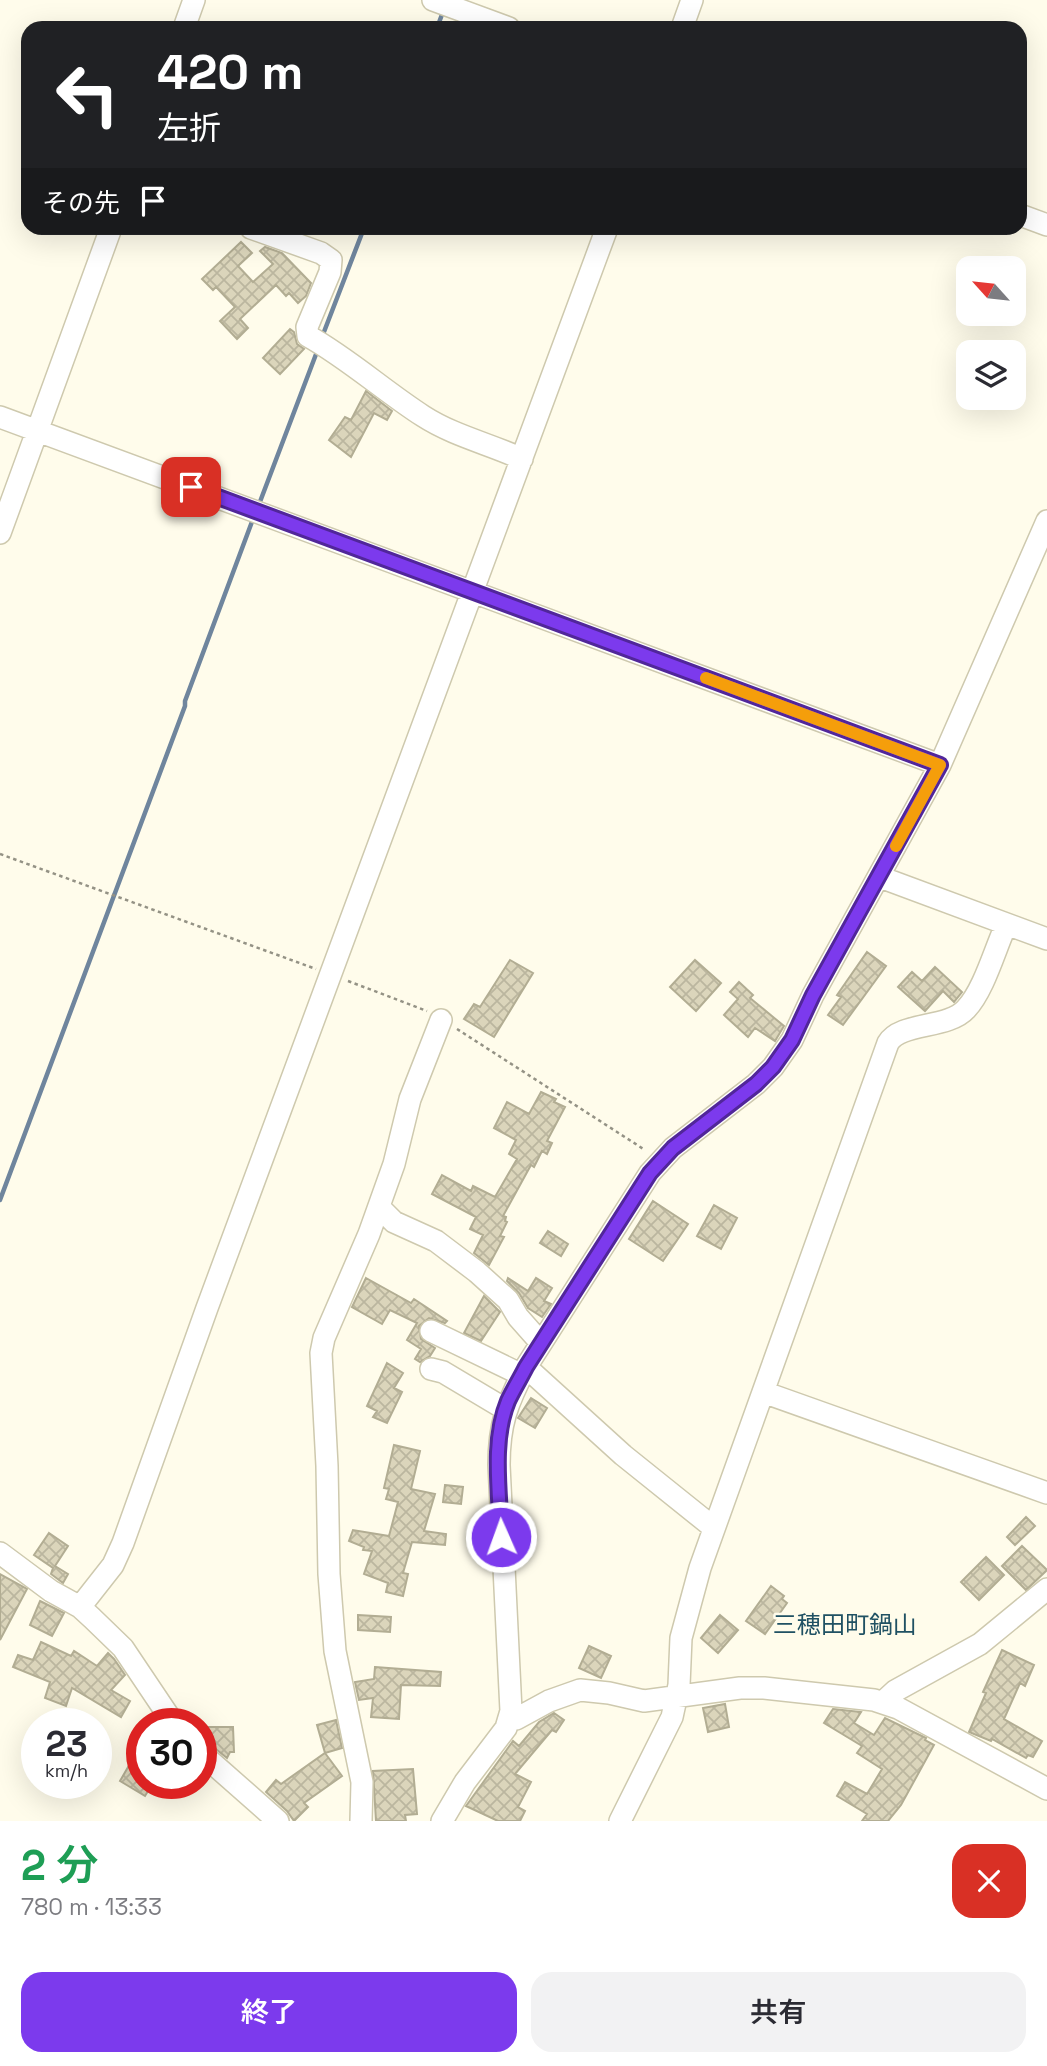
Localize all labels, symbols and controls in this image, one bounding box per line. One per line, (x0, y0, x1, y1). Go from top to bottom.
text: 420 m (157, 41, 303, 103)
icon: left (42, 49, 133, 140)
text: 左折 (157, 108, 221, 148)
icon: arrive (134, 182, 172, 220)
text: その先 (42, 186, 120, 220)
north arrow (956, 256, 1026, 326)
map controls (956, 256, 1026, 410)
button: layers (956, 340, 1026, 410)
pin (161, 457, 221, 517)
icon: arrive (172, 468, 210, 506)
position arrow (464, 1500, 538, 1574)
district label: 三穂田町鍋山 (773, 1609, 917, 1640)
speed limit sign: 30 (126, 1708, 217, 1799)
text: 23 (45, 1722, 88, 1766)
text: km/h (45, 1759, 88, 1782)
text: 2 分 (21, 1839, 99, 1892)
button: close (952, 1844, 1026, 1918)
text: 780 m · 13:33 (21, 1892, 162, 1922)
button: 終了 (21, 1972, 517, 2052)
button: 共有 (531, 1972, 1026, 2052)

